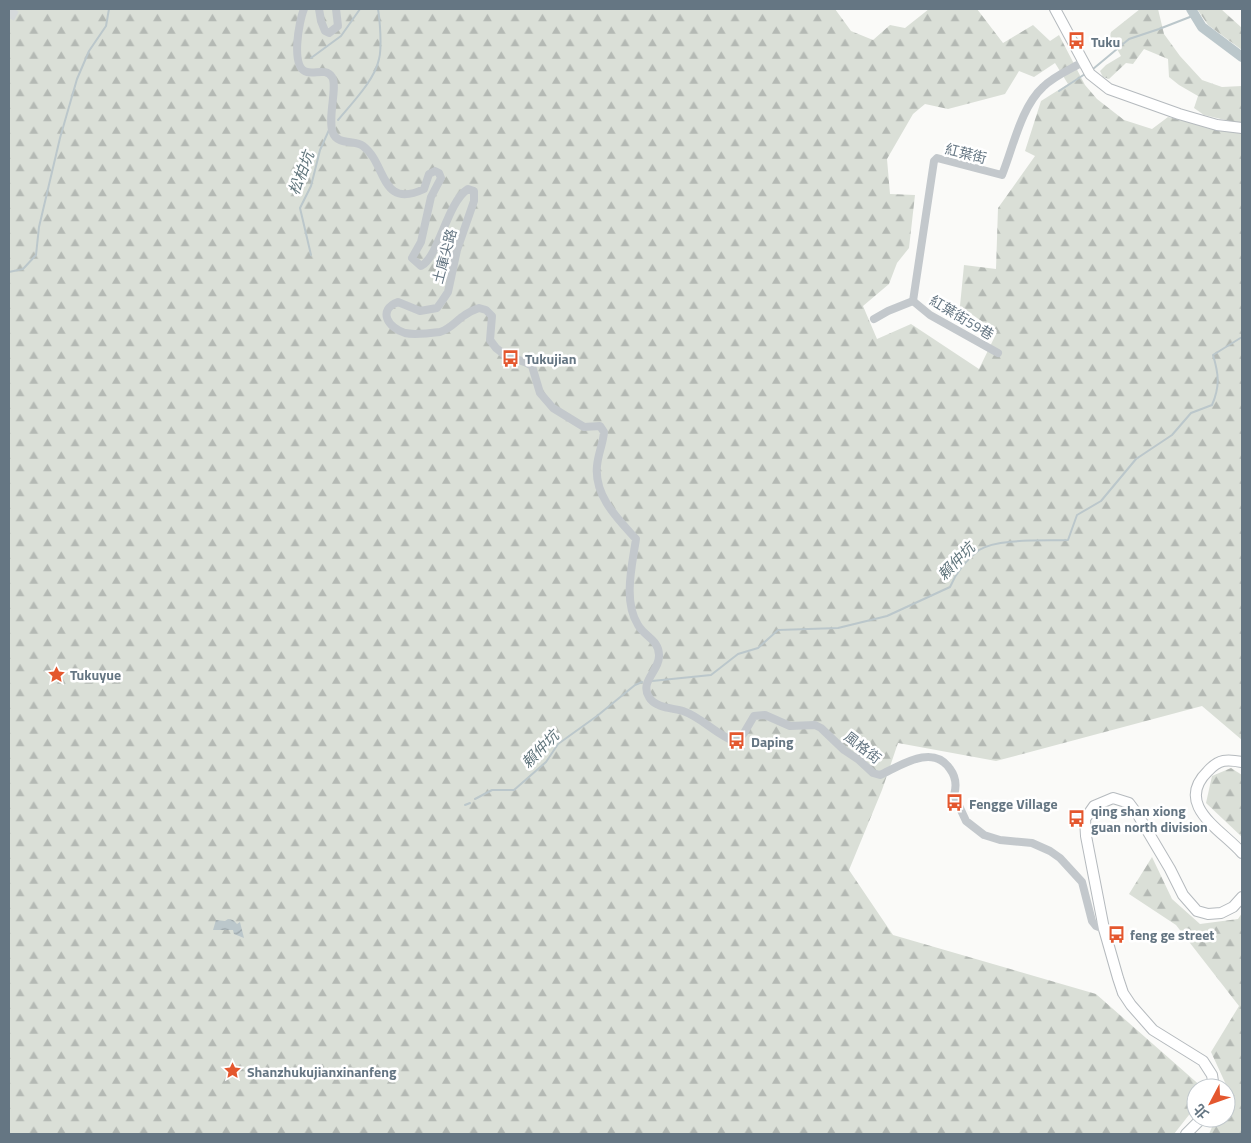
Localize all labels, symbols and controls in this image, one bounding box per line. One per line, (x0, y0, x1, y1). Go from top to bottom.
bus stop icon: Tuku (1067, 31, 1087, 51)
place label: Tuku (1091, 31, 1120, 52)
street label: 紅葉街 (943, 138, 989, 168)
water label: 松柏坑 (282, 146, 321, 198)
street label: 土庫尖路 (427, 226, 461, 286)
street label: 紅葉街59巷 (926, 290, 998, 344)
bus stop icon: Tukujian (501, 348, 521, 368)
place label: Tukujian (525, 348, 576, 369)
water label: 賴仲坑 (932, 535, 981, 585)
place icon: Tukuyue (46, 664, 66, 684)
place label: Tukuyue (70, 664, 121, 685)
water label: 賴仲坑 (516, 723, 565, 773)
street label: 風格街 (840, 726, 886, 768)
bus stop icon: Daping (727, 731, 747, 751)
place label: Daping (751, 731, 794, 752)
bus stop icon: Fengge Village (945, 793, 965, 813)
place label: Fengge Village (969, 793, 1058, 814)
place label: qing shan xiong guan north division (1091, 800, 1208, 837)
bus stop icon: qing shan xiong guan north division (1067, 808, 1087, 828)
bus stop icon: feng ge street (1106, 924, 1126, 944)
place label: feng ge street (1130, 924, 1214, 945)
place icon: Shanzhukujianxinanfeng (223, 1061, 243, 1081)
place label: Shanzhukujianxinanfeng (247, 1061, 397, 1082)
north arrow (1186, 1078, 1236, 1128)
text: 北 (1188, 1100, 1213, 1124)

